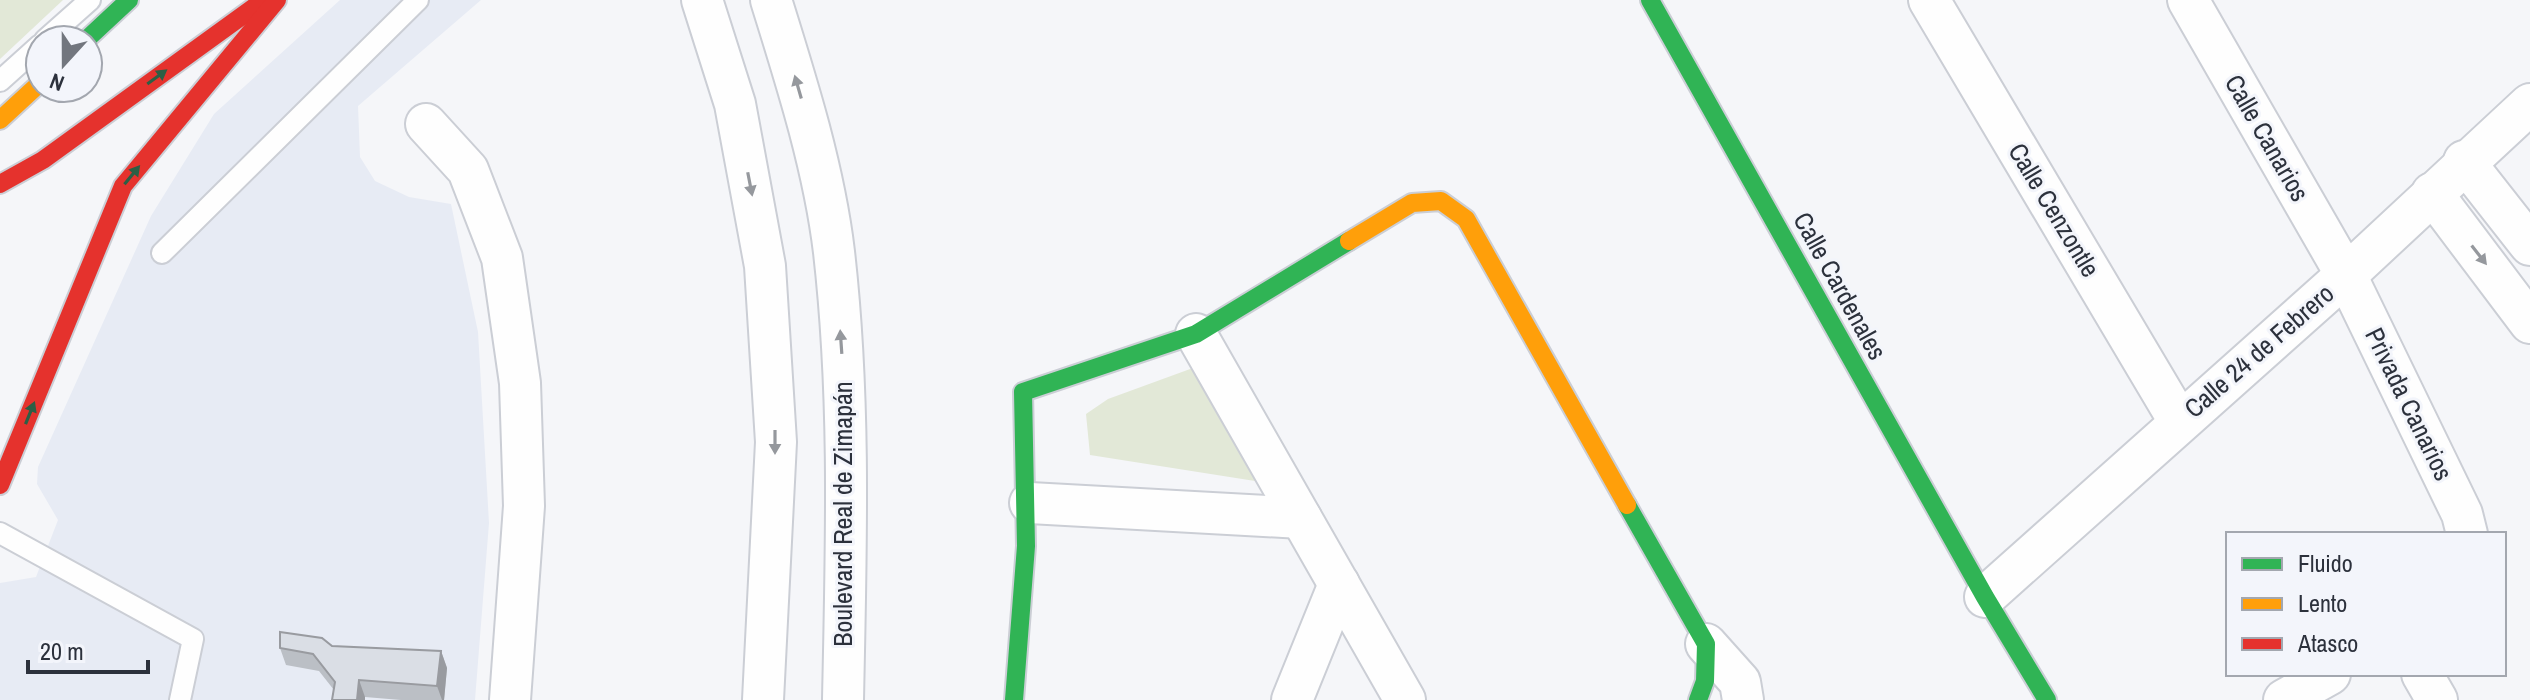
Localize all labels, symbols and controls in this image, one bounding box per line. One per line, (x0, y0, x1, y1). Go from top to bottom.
north arrow (24, 24, 104, 104)
text: N (45, 66, 68, 99)
street label: Calle Canarios (2217, 68, 2318, 208)
one-way arrow (146, 70, 167, 86)
one-way arrow (791, 74, 804, 98)
street label: Calle Cenzontle (2001, 136, 2108, 283)
one-way arrow (123, 165, 140, 185)
one-way arrow (744, 171, 756, 196)
street label: Calle Cardenales (1785, 206, 1895, 366)
one-way arrow (2470, 245, 2486, 265)
street label: Calle 24 de Febrero (2176, 276, 2341, 425)
street label: Privada Canarios (2357, 322, 2462, 486)
one-way arrow (834, 329, 847, 354)
street label: Boulevard Real de Zimapán (825, 381, 860, 647)
one-way arrow (23, 401, 36, 425)
one-way arrow (769, 430, 781, 455)
legend (2226, 532, 2506, 676)
text: Fluido (2298, 547, 2353, 579)
text: Lento (2298, 587, 2347, 619)
scale bar (28, 624, 148, 674)
text: Atasco (2297, 627, 2358, 659)
text: 20 m (40, 635, 84, 667)

